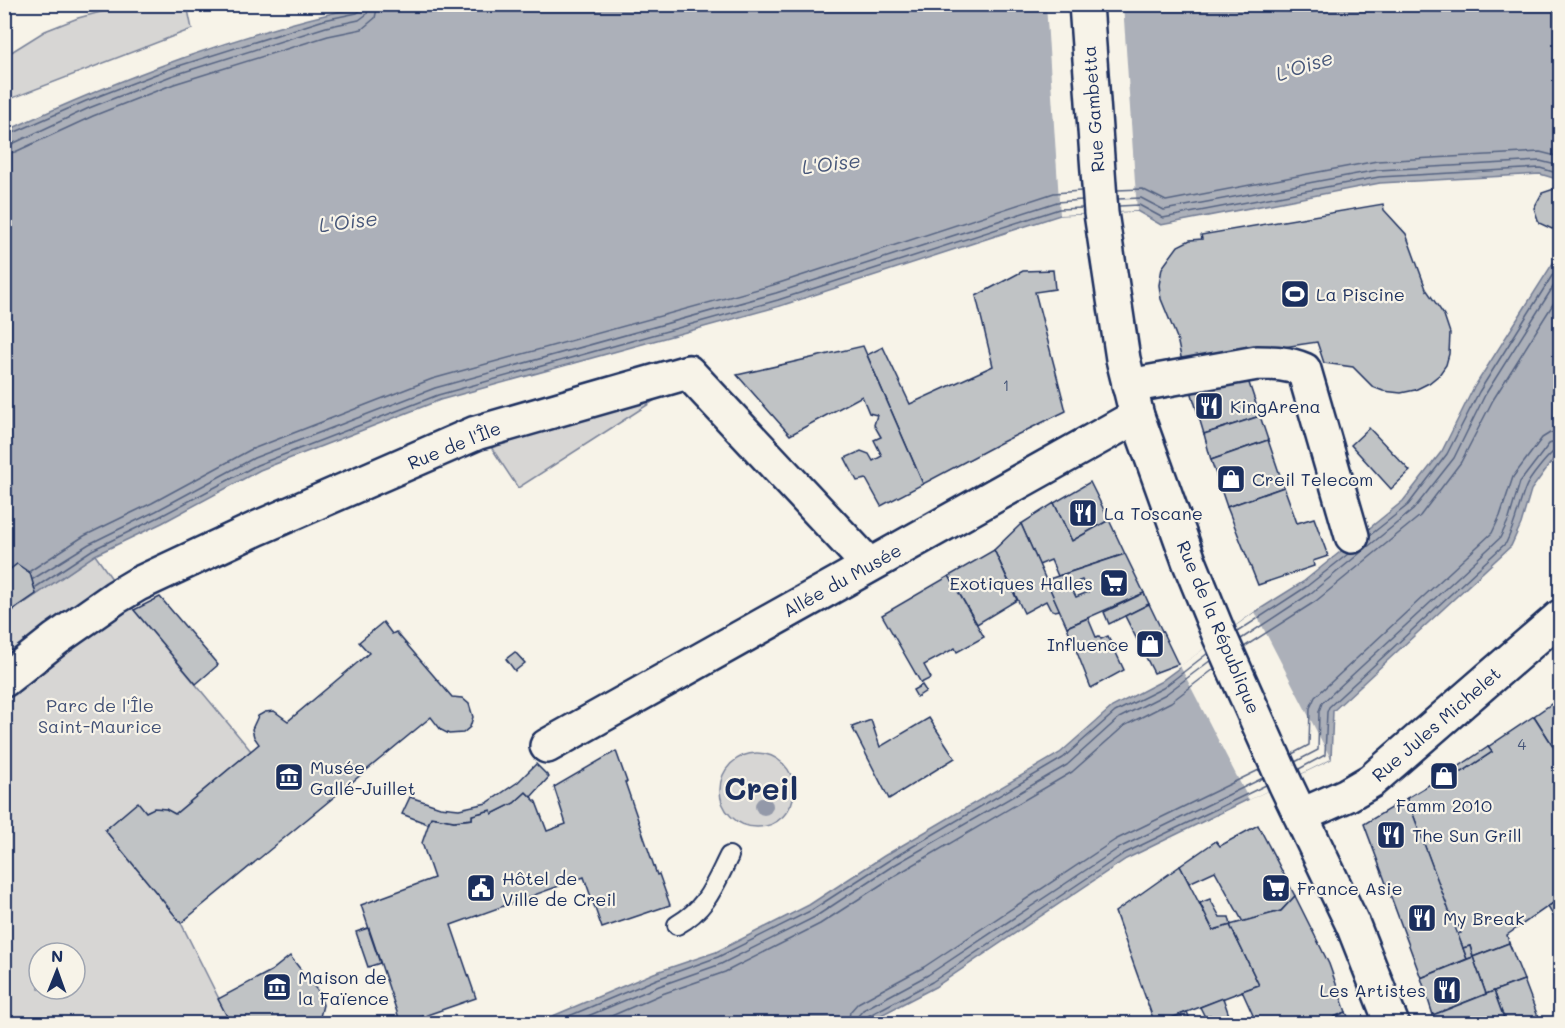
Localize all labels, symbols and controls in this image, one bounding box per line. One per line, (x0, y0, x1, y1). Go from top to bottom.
water label: L'Oise (1272, 44, 1336, 86)
street label: Rue Gambetta (1077, 45, 1109, 173)
water label: L'Oise (800, 147, 862, 179)
water label: L'Oise (317, 205, 379, 237)
sports icon: La Piscine (1279, 278, 1311, 310)
place label: La Piscine (1316, 282, 1405, 306)
house number: 1 (1003, 375, 1009, 395)
restaurant icon: KingArena (1193, 390, 1225, 422)
place label: KingArena (1230, 394, 1321, 418)
street label: Rue de l'Île (404, 415, 504, 475)
shop icon: Creil Telecom (1215, 463, 1247, 495)
place label: Creil Telecom (1252, 467, 1373, 491)
restaurant icon: La Toscane (1067, 497, 1099, 529)
place label: La Toscane (1104, 501, 1203, 525)
street label: Rue de la République (1172, 537, 1266, 717)
street label: Allée du Musée (779, 538, 905, 622)
supermarket icon: Exotiques Halles (1098, 567, 1130, 599)
place label: Exotiques Halles (949, 571, 1093, 595)
shop icon: Influence (1134, 628, 1166, 660)
place label: Influence (1047, 632, 1129, 656)
street label: Rue Jules Michelet (1366, 661, 1506, 787)
park label: Parc de l'Île Saint-Maurice (38, 693, 162, 738)
house number: 4 (1518, 734, 1527, 754)
place label: Musée Gallé-Juillet (310, 755, 416, 800)
shop icon: Famm 2010 (1428, 760, 1460, 792)
museum icon: Musée Gallé-Juillet (273, 761, 305, 793)
district label: Creil (724, 768, 798, 808)
place label: Famm 2010 (1396, 793, 1492, 817)
restaurant icon: The Sun Grill (1375, 819, 1407, 851)
place label: The Sun Grill (1412, 823, 1522, 847)
place label: Hôtel de Ville de Creil (502, 866, 616, 911)
public building icon: Hôtel de Ville de Creil (465, 872, 497, 904)
supermarket icon: France Asie (1260, 872, 1292, 904)
place label: France Asie (1297, 876, 1403, 900)
restaurant icon: My Break (1406, 902, 1438, 934)
place label: My Break (1443, 906, 1525, 930)
north arrow (27, 941, 87, 1001)
text: N (51, 945, 64, 966)
place label: Maison de la Faïence (298, 965, 389, 1010)
museum icon: Maison de la Faïence (261, 971, 293, 1003)
restaurant icon: Les Artistes (1431, 974, 1463, 1006)
place label: Les Artistes (1319, 978, 1426, 1002)

